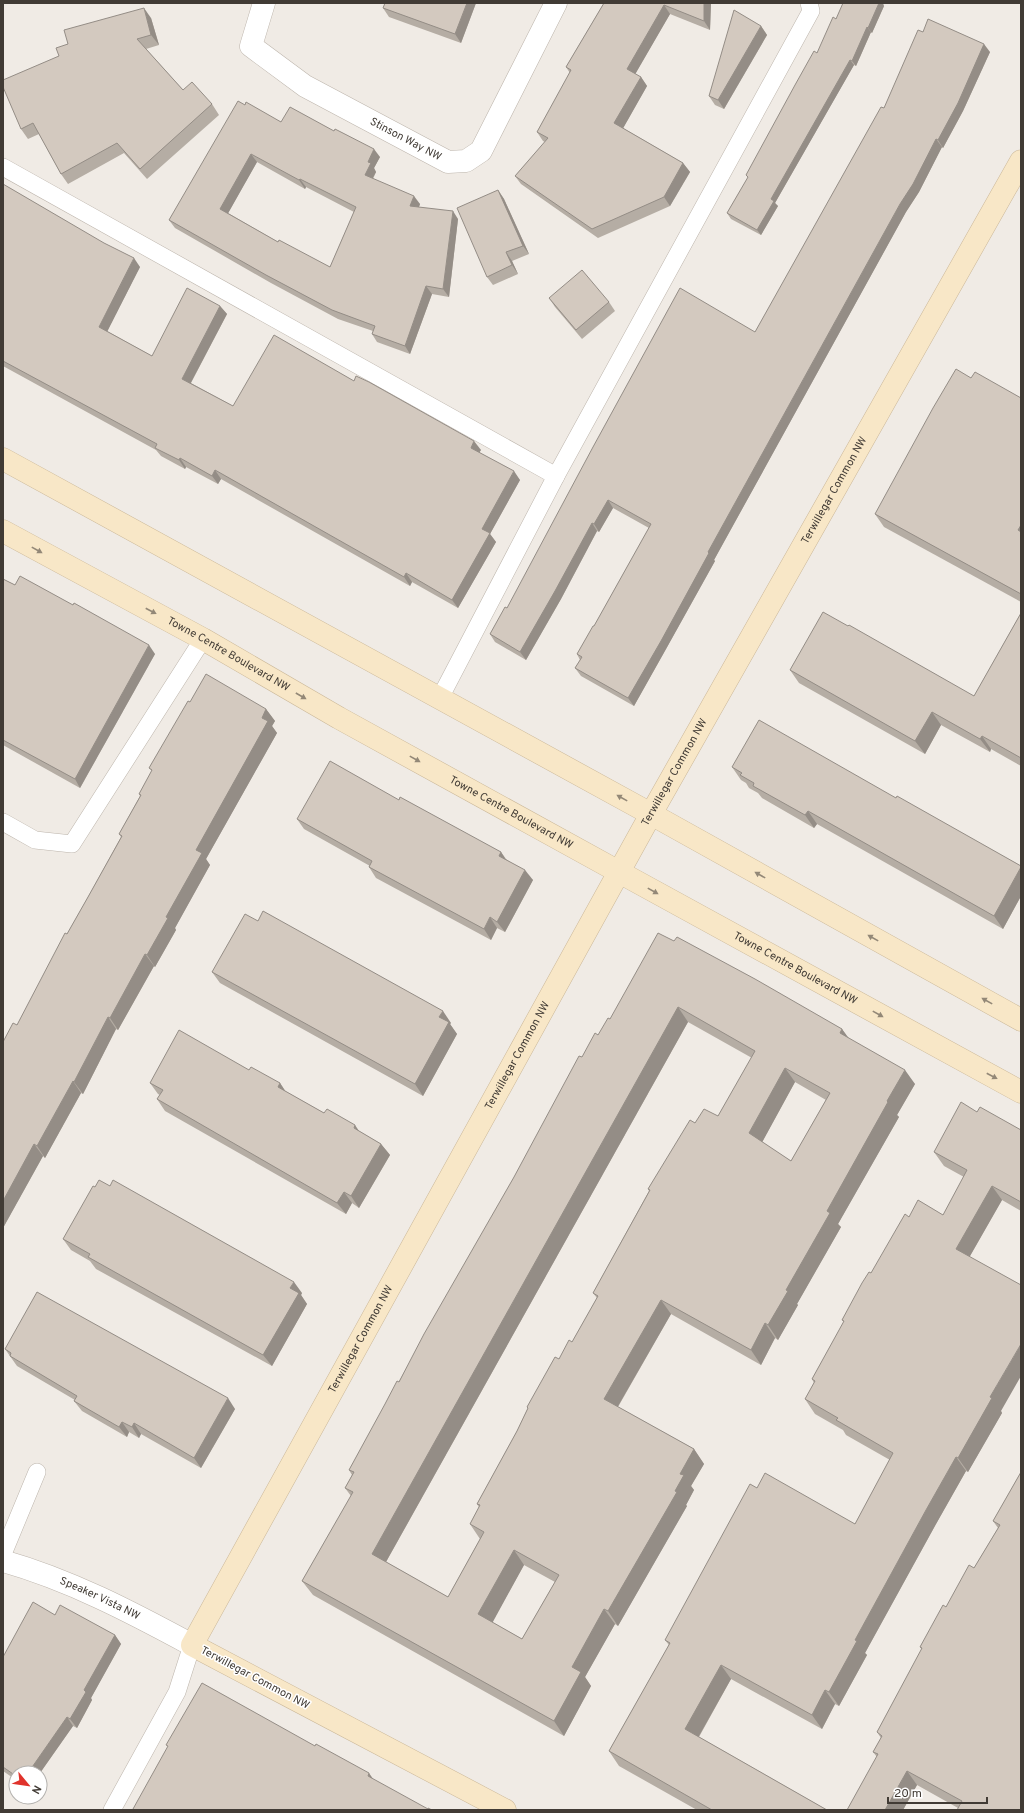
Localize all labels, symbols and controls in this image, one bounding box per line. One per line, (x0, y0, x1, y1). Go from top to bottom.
street label: Stinson Way NW (367, 115, 444, 164)
street label: Terwillegar Common NW (798, 434, 870, 547)
one-way arrow (31, 546, 43, 553)
one-way arrow (146, 608, 157, 615)
street label: Towne Centre Boulevard NW (165, 614, 292, 695)
one-way arrow (295, 692, 307, 699)
street label: Terwillegar Common NW (639, 716, 711, 829)
one-way arrow (409, 756, 420, 763)
street label: Towne Centre Boulevard NW (447, 773, 575, 852)
one-way arrow (616, 795, 627, 801)
one-way arrow (754, 871, 766, 878)
one-way arrow (648, 888, 659, 894)
street label: Towne Centre Boulevard NW (731, 929, 860, 1008)
one-way arrow (867, 934, 879, 941)
one-way arrow (981, 998, 993, 1004)
street label: Terwillegar Common NW (482, 999, 553, 1112)
one-way arrow (872, 1011, 884, 1017)
one-way arrow (986, 1073, 998, 1080)
street label: Terwillegar Common NW (325, 1283, 396, 1396)
street label: Speaker Vista NW (58, 1574, 142, 1623)
street label: Terwillegar Common NW (198, 1643, 312, 1713)
north arrow (8, 1765, 48, 1805)
scale bar (888, 1779, 987, 1805)
text: N (28, 1783, 44, 1796)
text: 20 m (894, 1786, 922, 1802)

